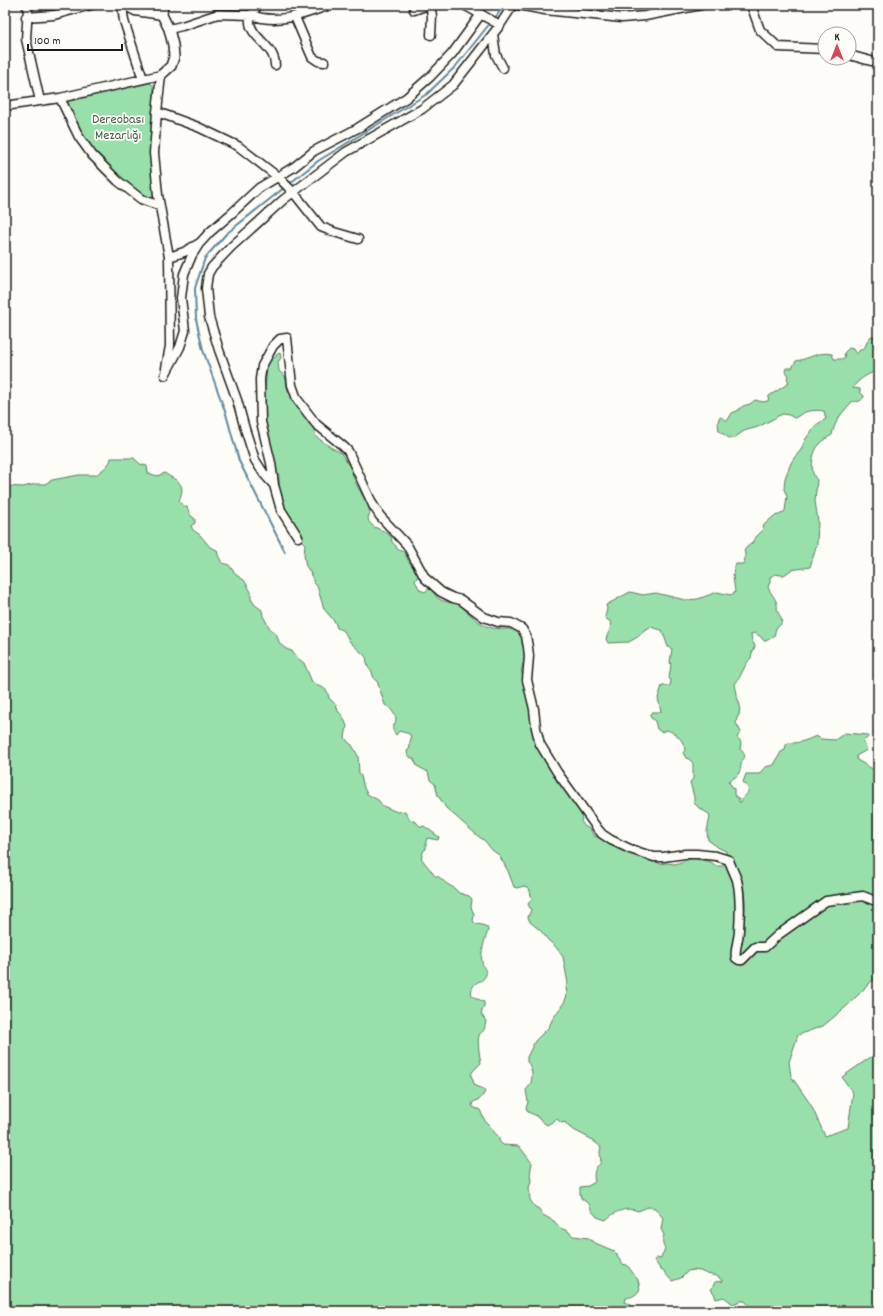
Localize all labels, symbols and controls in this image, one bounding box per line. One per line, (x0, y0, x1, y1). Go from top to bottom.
scale bar (28, 26, 122, 52)
north arrow (817, 26, 857, 66)
text: K (834, 30, 840, 46)
text: 100 m (34, 33, 61, 50)
park label: Dereobası Mezarlığı (92, 110, 144, 146)

